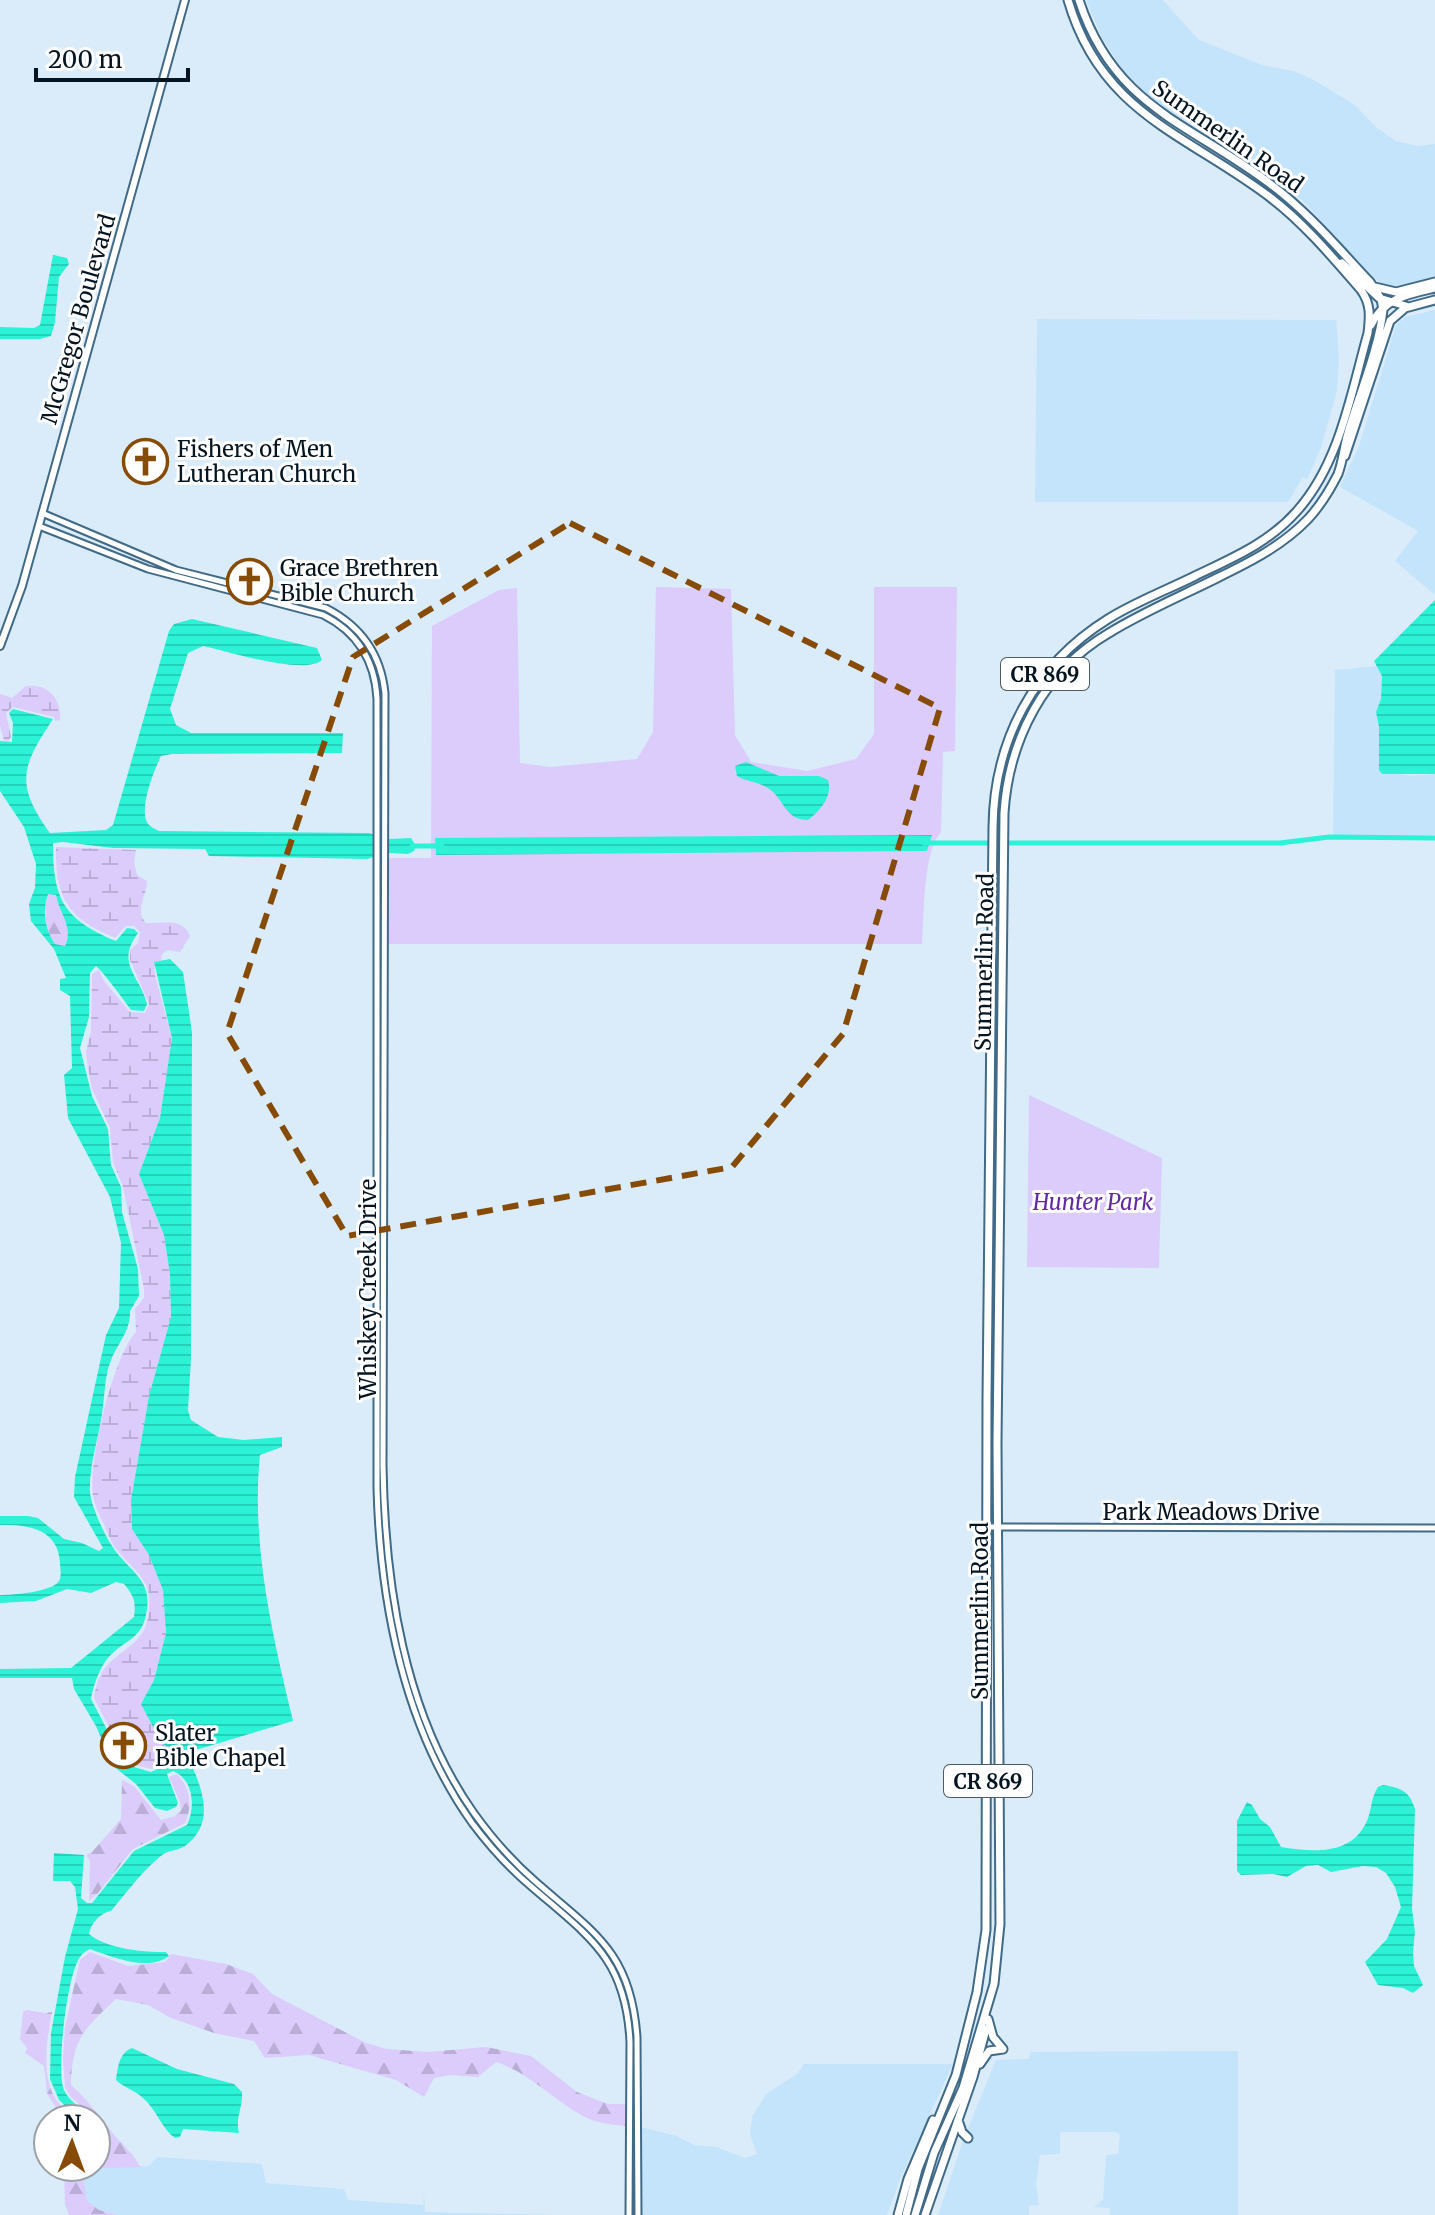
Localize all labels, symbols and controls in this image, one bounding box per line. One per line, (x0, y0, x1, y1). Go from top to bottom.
scale bar (36, 32, 188, 82)
text: 200 m (48, 44, 123, 75)
street label: Summerlin Road (1147, 73, 1309, 199)
street label: McGregor Boulevard (35, 211, 121, 427)
place label: Fishers of Men Lutheran Church (177, 435, 357, 488)
church icon: Fishers of Men Lutheran Church (122, 438, 170, 486)
place label: Grace Brethren Bible Church (280, 554, 439, 607)
church icon: Grace Brethren Bible Church (225, 557, 273, 605)
road number: CR 869 (1001, 658, 1089, 690)
street label: Summerlin Road (968, 873, 1000, 1051)
street label: Whiskey Creek Drive (354, 1179, 382, 1400)
park label: Hunter Park (1032, 1188, 1153, 1216)
street label: Park Meadows Drive (1102, 1498, 1320, 1526)
street label: Summerlin Road (966, 1522, 994, 1700)
place label: Slater Bible Chapel (155, 1719, 286, 1772)
church icon: Slater Bible Chapel (100, 1722, 148, 1770)
road number: CR 869 (944, 1765, 1032, 1797)
north arrow (32, 2103, 112, 2183)
text: N (63, 2109, 82, 2137)

